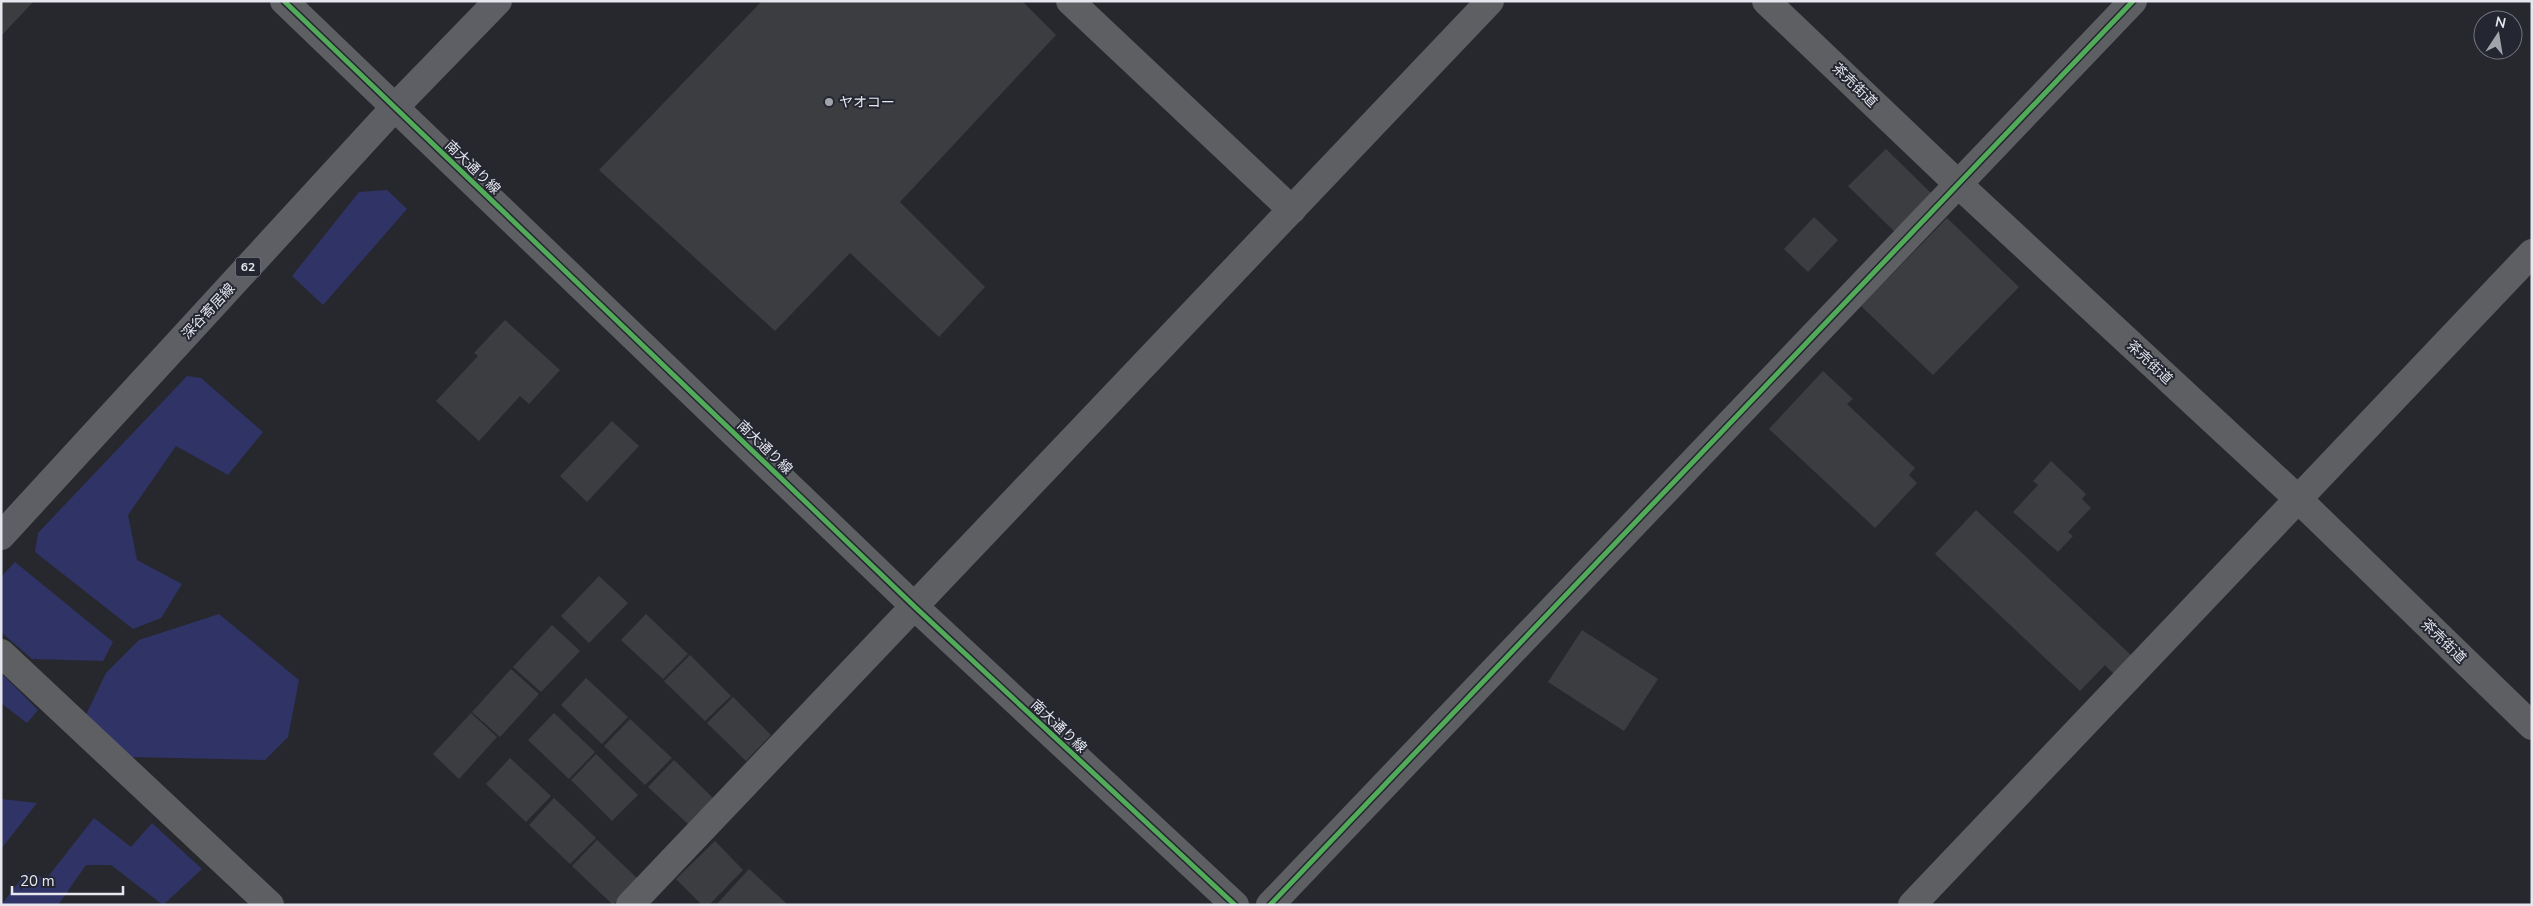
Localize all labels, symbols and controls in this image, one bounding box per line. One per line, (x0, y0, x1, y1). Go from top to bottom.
north arrow (2473, 10, 2523, 60)
text: N (2493, 12, 2508, 33)
street label: 茶売街道 (1828, 59, 1881, 112)
place label: ヤオコー (839, 93, 895, 112)
marker: ヤオコー (823, 96, 835, 108)
street label: 南大通り線 (441, 136, 504, 199)
road number: 62 (236, 258, 260, 276)
street label: 深谷寄居線 (178, 279, 239, 343)
street label: 茶売街道 (2123, 336, 2177, 388)
street label: 南大通り線 (733, 416, 796, 479)
street label: 茶売街道 (2417, 615, 2470, 668)
street label: 南大通り線 (1027, 696, 1091, 757)
scale bar (12, 864, 124, 896)
text: 20 m (20, 871, 55, 891)

